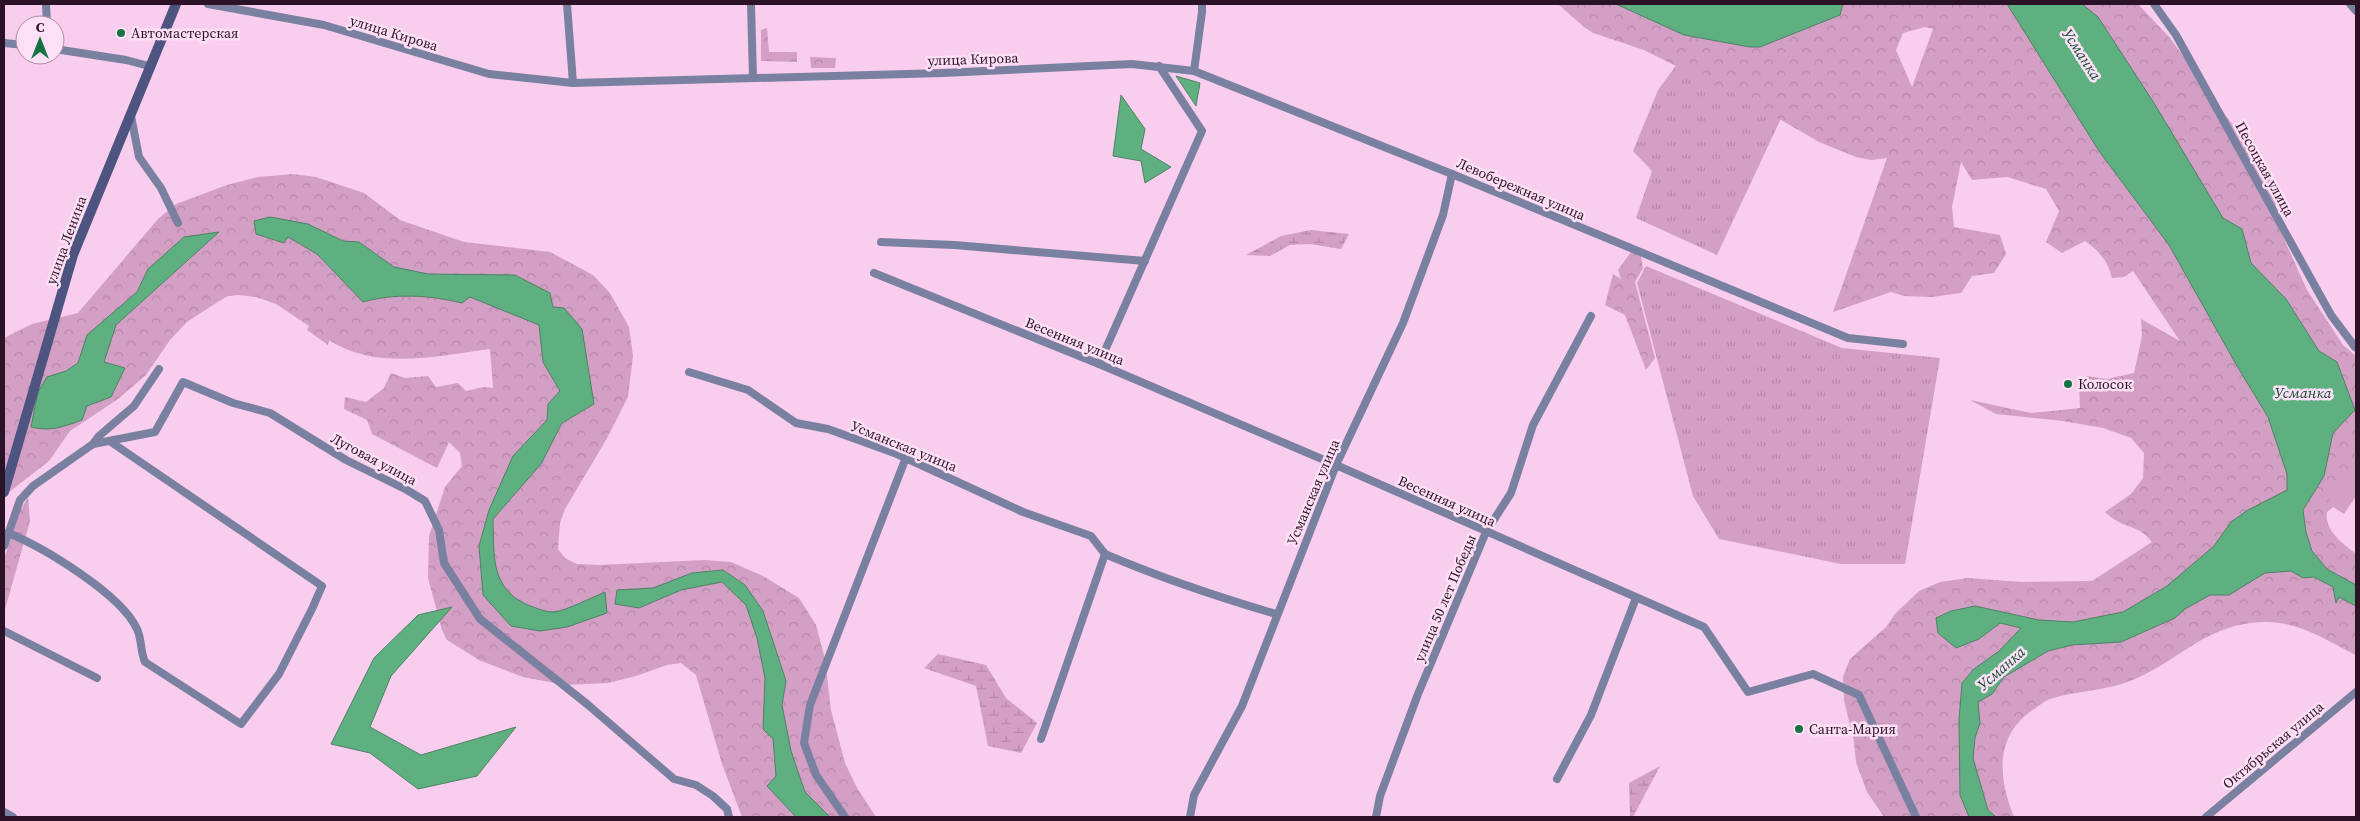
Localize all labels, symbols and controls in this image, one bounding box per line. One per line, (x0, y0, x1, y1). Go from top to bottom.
street label: улица Кирова (348, 10, 441, 56)
north arrow (15, 15, 65, 65)
text: С (36, 17, 45, 37)
place label: Автомастерская (131, 23, 238, 43)
water label: Усманка (2058, 24, 2106, 84)
marker: Автомастерская (115, 27, 127, 39)
street label: улица Кирова (927, 47, 1020, 71)
street label: Песоцкая улица (2231, 118, 2300, 221)
street label: Левобережная улица (1454, 153, 1589, 226)
street label: улица Ленина (41, 192, 92, 287)
street label: Весенняя улица (1022, 312, 1128, 370)
place label: Колосок (2078, 374, 2132, 394)
marker: Колосок (2062, 378, 2074, 390)
water label: Усманка (2274, 382, 2332, 403)
street label: Усманская улица (848, 416, 961, 477)
street label: Луговая улица (327, 428, 421, 491)
street label: Усманская улица (1282, 435, 1345, 548)
street label: Весенняя улица (1395, 470, 1500, 532)
street label: улица 50 лет Победы (1409, 531, 1481, 665)
water label: Усманка (1973, 641, 2030, 695)
street label: Октябрьская улица (2218, 696, 2329, 793)
place label: Санта-Мария (1809, 719, 1896, 739)
marker: Санта-Мария (1793, 723, 1805, 735)

